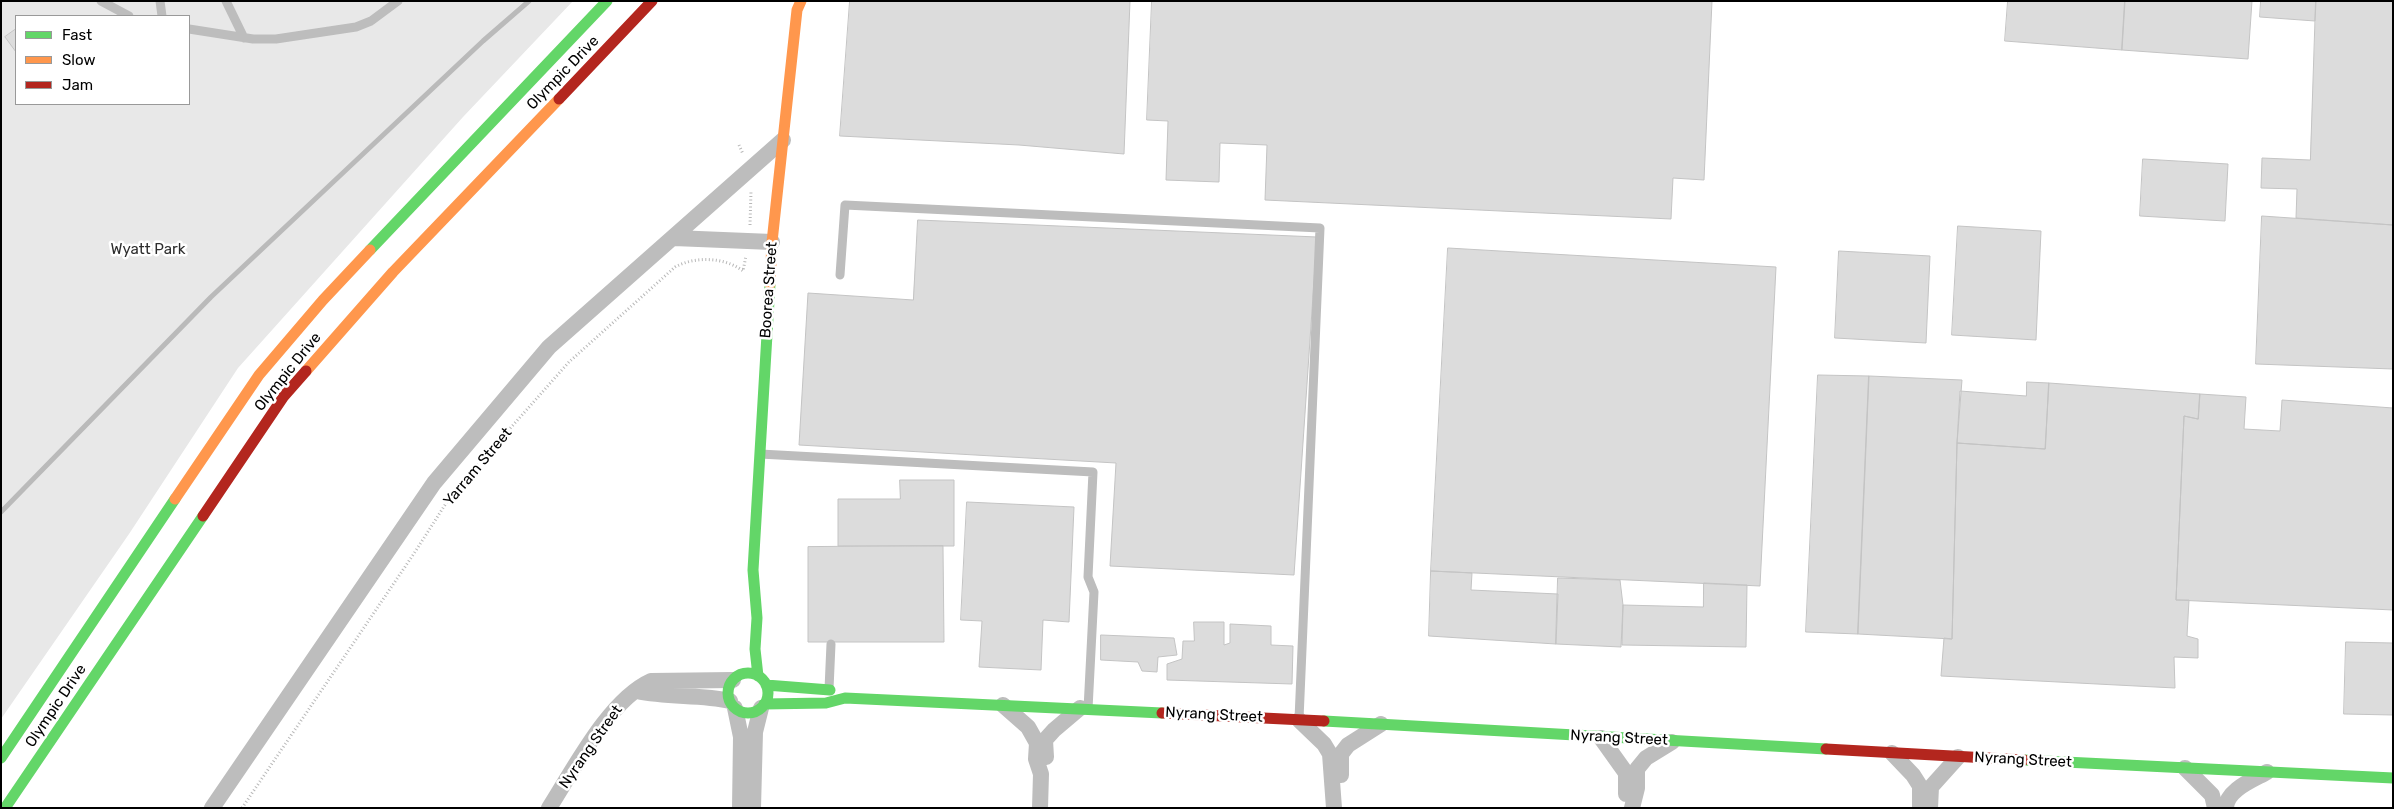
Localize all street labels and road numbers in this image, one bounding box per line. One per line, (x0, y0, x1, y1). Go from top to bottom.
street label: Olympic Drive (523, 32, 603, 114)
street label: Boorea Street (757, 241, 781, 339)
street label: Olympic Drive (251, 329, 325, 415)
street label: Yarram Street (440, 424, 516, 510)
street label: Olympic Drive (22, 661, 90, 751)
street label: Nyrang Street (556, 702, 626, 792)
street label: Nyrang Street (1165, 703, 1263, 727)
street label: Nyrang Street (1570, 726, 1668, 750)
street label: Nyrang Street (1974, 748, 2072, 772)

